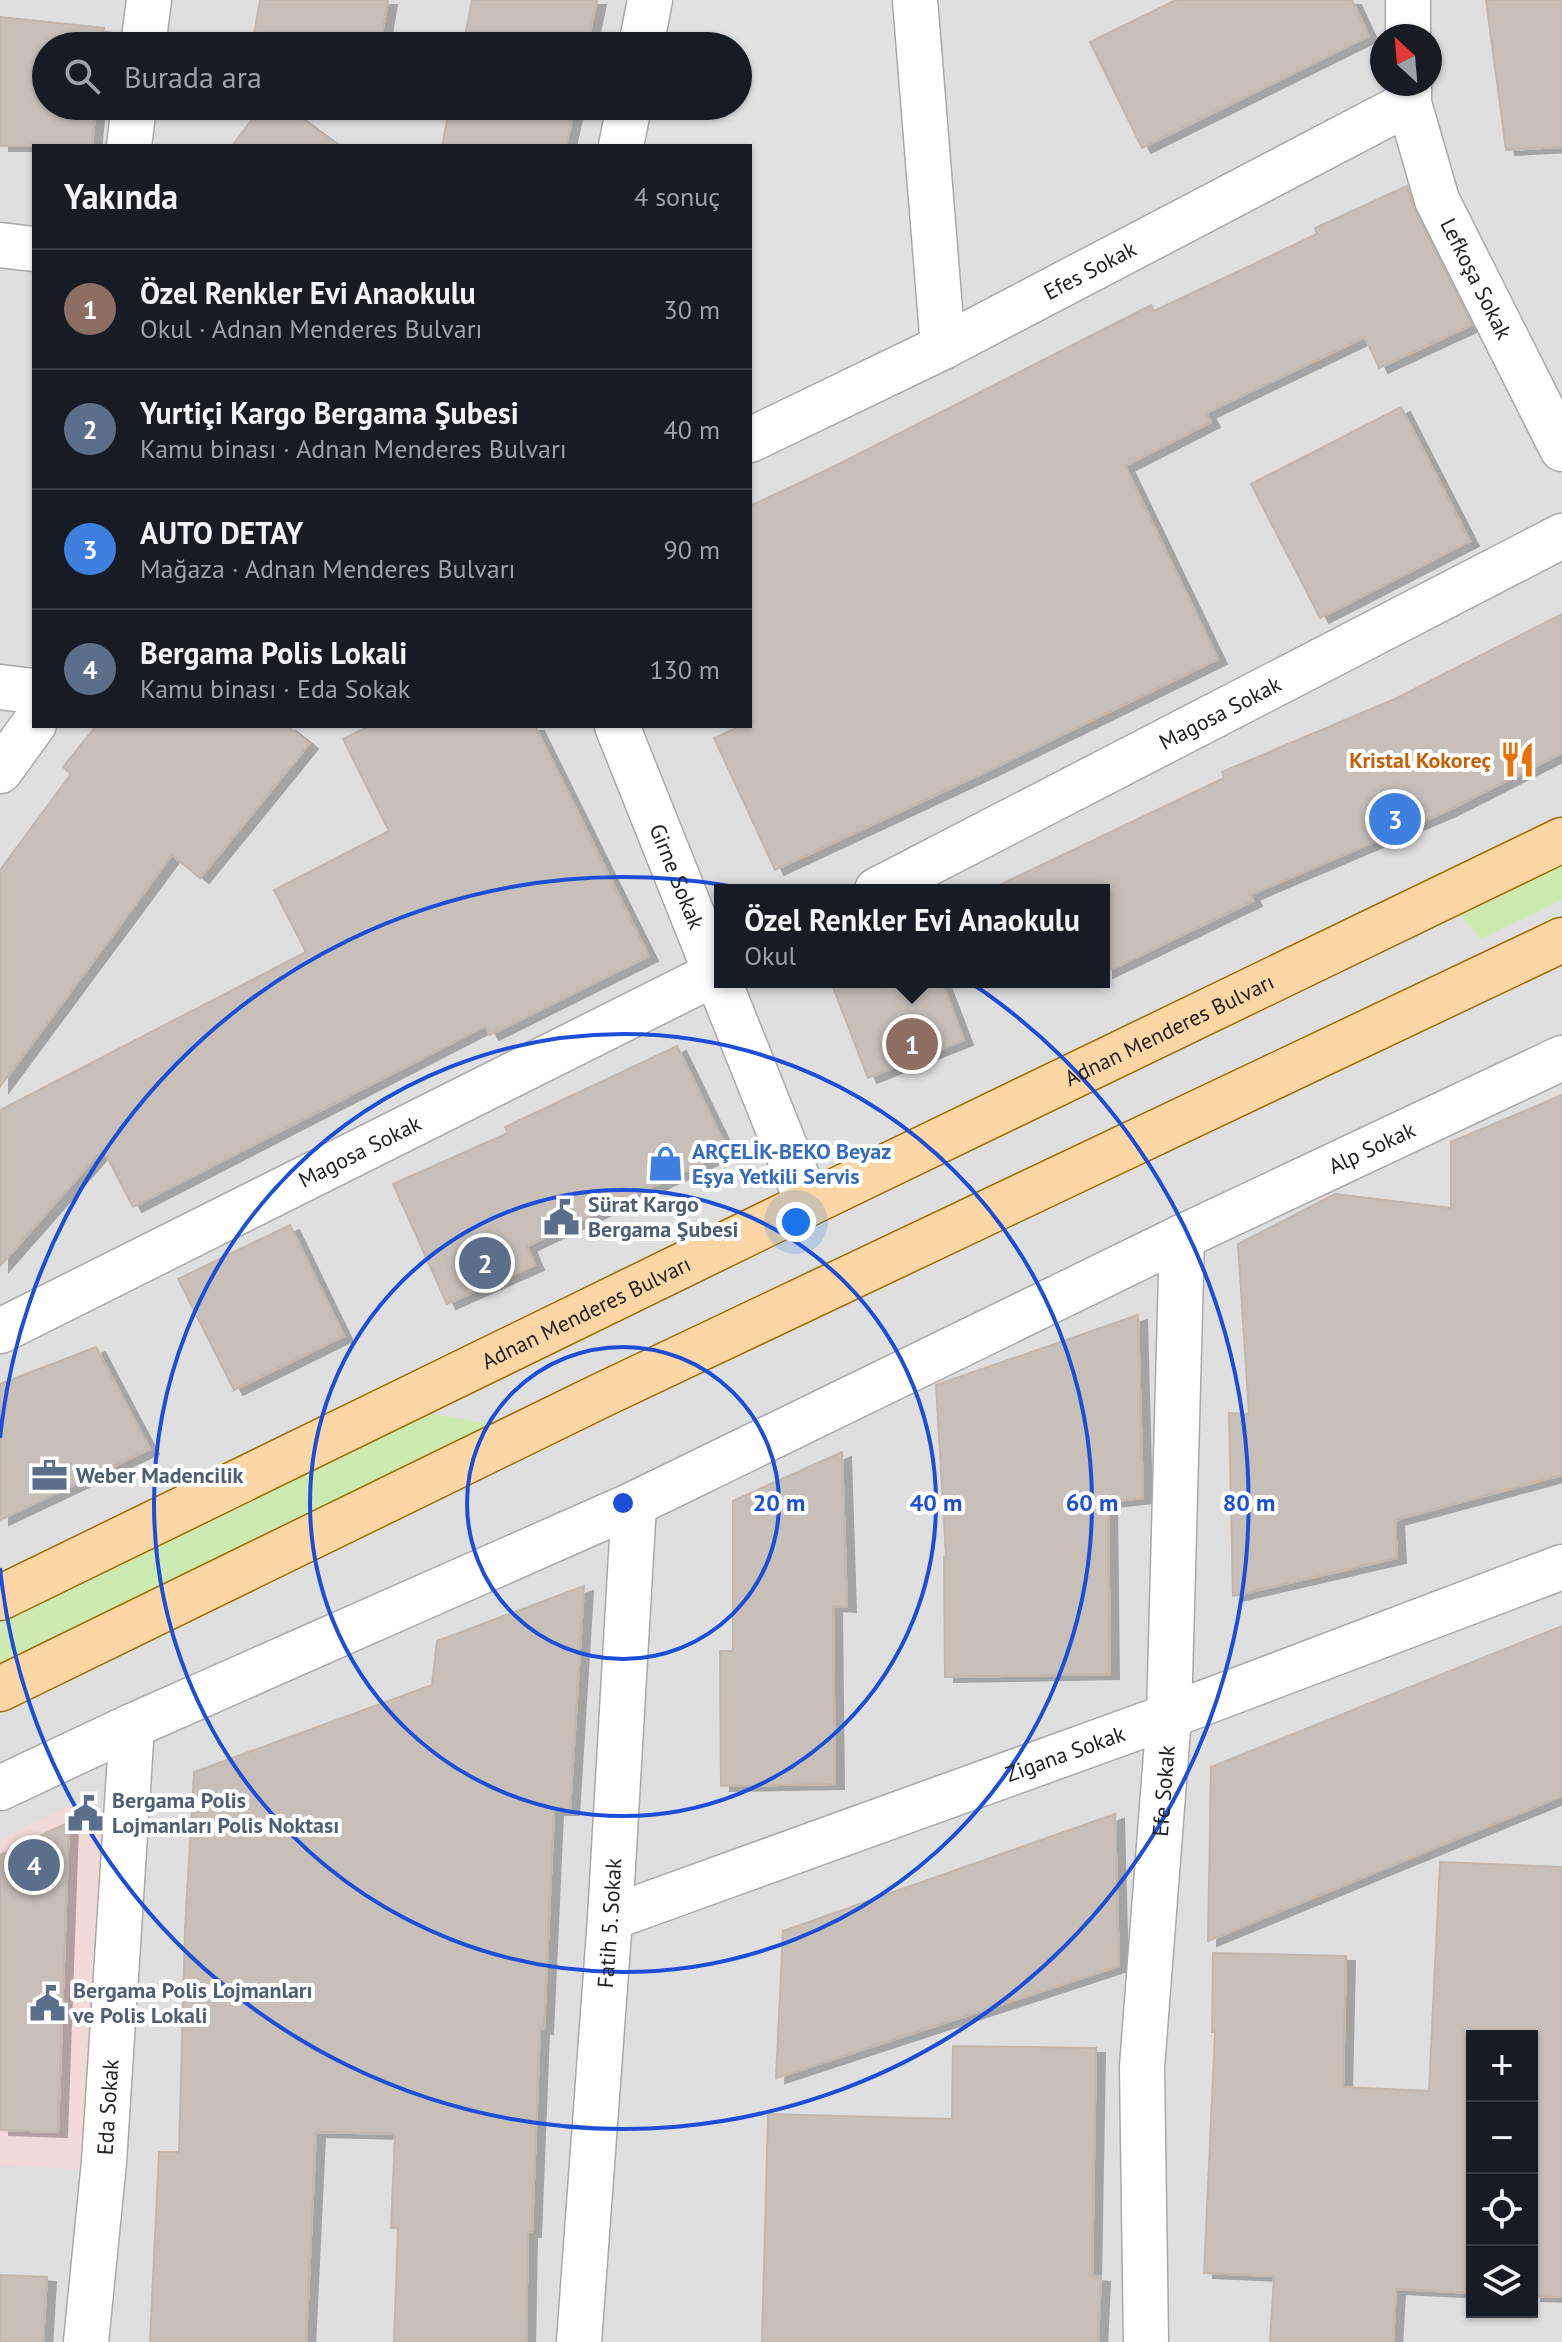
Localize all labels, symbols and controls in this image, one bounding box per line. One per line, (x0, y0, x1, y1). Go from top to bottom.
north arrow (1370, 24, 1442, 96)
search box (32, 32, 752, 120)
icon: search (60, 54, 104, 98)
text: Burada ara (124, 57, 262, 96)
text: Yakında (64, 174, 178, 218)
text: 4 sonuç (634, 180, 720, 213)
street label: Lefkoşa Sokak (1434, 213, 1519, 344)
street label: Efes Sokak (1039, 234, 1141, 306)
text: Özel Renkler Evi Anaokulu (140, 273, 476, 312)
text: 1 (83, 293, 97, 326)
text: 30 m (664, 293, 720, 326)
text: Okul · Adnan Menderes Bulvarı (140, 312, 482, 345)
text: Yurtiçi Kargo Bergama Şubesi (140, 393, 519, 432)
text: 2 (83, 413, 97, 446)
text: 40 m (664, 413, 720, 446)
text: Kamu binası · Adnan Menderes Bulvarı (140, 432, 567, 465)
text: AUTO DETAY (140, 513, 303, 552)
text: 3 (83, 533, 97, 566)
text: 90 m (664, 533, 720, 566)
text: Mağaza · Adnan Menderes Bulvarı (140, 552, 515, 585)
text: Bergama Polis Lokali (140, 633, 407, 672)
text: 4 (83, 653, 97, 686)
text: 130 m (649, 653, 720, 686)
street label: Magosa Sokak (1154, 669, 1286, 756)
text: Kamu binası · Eda Sokak (140, 672, 410, 705)
restaurant icon: Kristal Kokoreç (1498, 741, 1536, 779)
place label: Kristal Kokoreç (1349, 746, 1491, 774)
pin: 3 (1369, 789, 1421, 849)
street label: Girne Sokak (643, 819, 711, 934)
popup (714, 884, 1110, 988)
text: Özel Renkler Evi Anaokulu (744, 900, 1080, 939)
text: Okul (744, 939, 796, 972)
street label: Adnan Menderes Bulvarı (1060, 967, 1278, 1092)
pin: 1 (886, 1014, 938, 1074)
street label: Magosa Sokak (294, 1109, 426, 1194)
street label: Alp Sokak (1324, 1115, 1420, 1180)
place label: ARÇELİK-BEKO Beyaz Eşya Yetkili Servis (692, 1137, 891, 1190)
shop icon: ARÇELİK-BEKO Beyaz Eşya Yetkili Servis (647, 1145, 685, 1183)
place label: Sürat Kargo Bergama Şubesi (588, 1190, 738, 1243)
public building icon: Sürat Kargo Bergama Şubesi (543, 1198, 581, 1236)
your location (776, 1202, 816, 1242)
pin: 2 (459, 1233, 511, 1293)
street label: Adnan Menderes Bulvarı (477, 1249, 695, 1375)
office icon: Weber Madencilik (31, 1456, 69, 1494)
place label: Weber Madencilik (76, 1461, 244, 1489)
text: 20 m (753, 1487, 805, 1518)
text: 40 m (910, 1487, 962, 1518)
text: 60 m (1066, 1487, 1118, 1518)
text: 80 m (1223, 1487, 1275, 1518)
centre of rings (609, 1489, 637, 1517)
street label: Zigana Sokak (1002, 1719, 1129, 1788)
street label: Efe Sokak (1146, 1744, 1181, 1837)
place label: Bergama Polis Lojmanları Polis Noktası (112, 1786, 339, 1839)
public building icon: Bergama Polis Lojmanları Polis Noktası (67, 1794, 105, 1832)
pin: 4 (8, 1835, 60, 1895)
street label: Fatih 5. Sokak (591, 1857, 627, 1989)
place label: Bergama Polis Lojmanları ve Polis Lokali (72, 1976, 313, 2029)
public building icon: Bergama Polis Lojmanları ve Polis Lokali (28, 1984, 66, 2022)
map controls (1466, 2030, 1538, 2318)
button: + (1466, 2030, 1538, 2102)
street label: Eda Sokak (90, 2058, 125, 2156)
button: − (1466, 2102, 1538, 2174)
button: locate (1466, 2174, 1538, 2246)
button: layers (1466, 2246, 1538, 2318)

